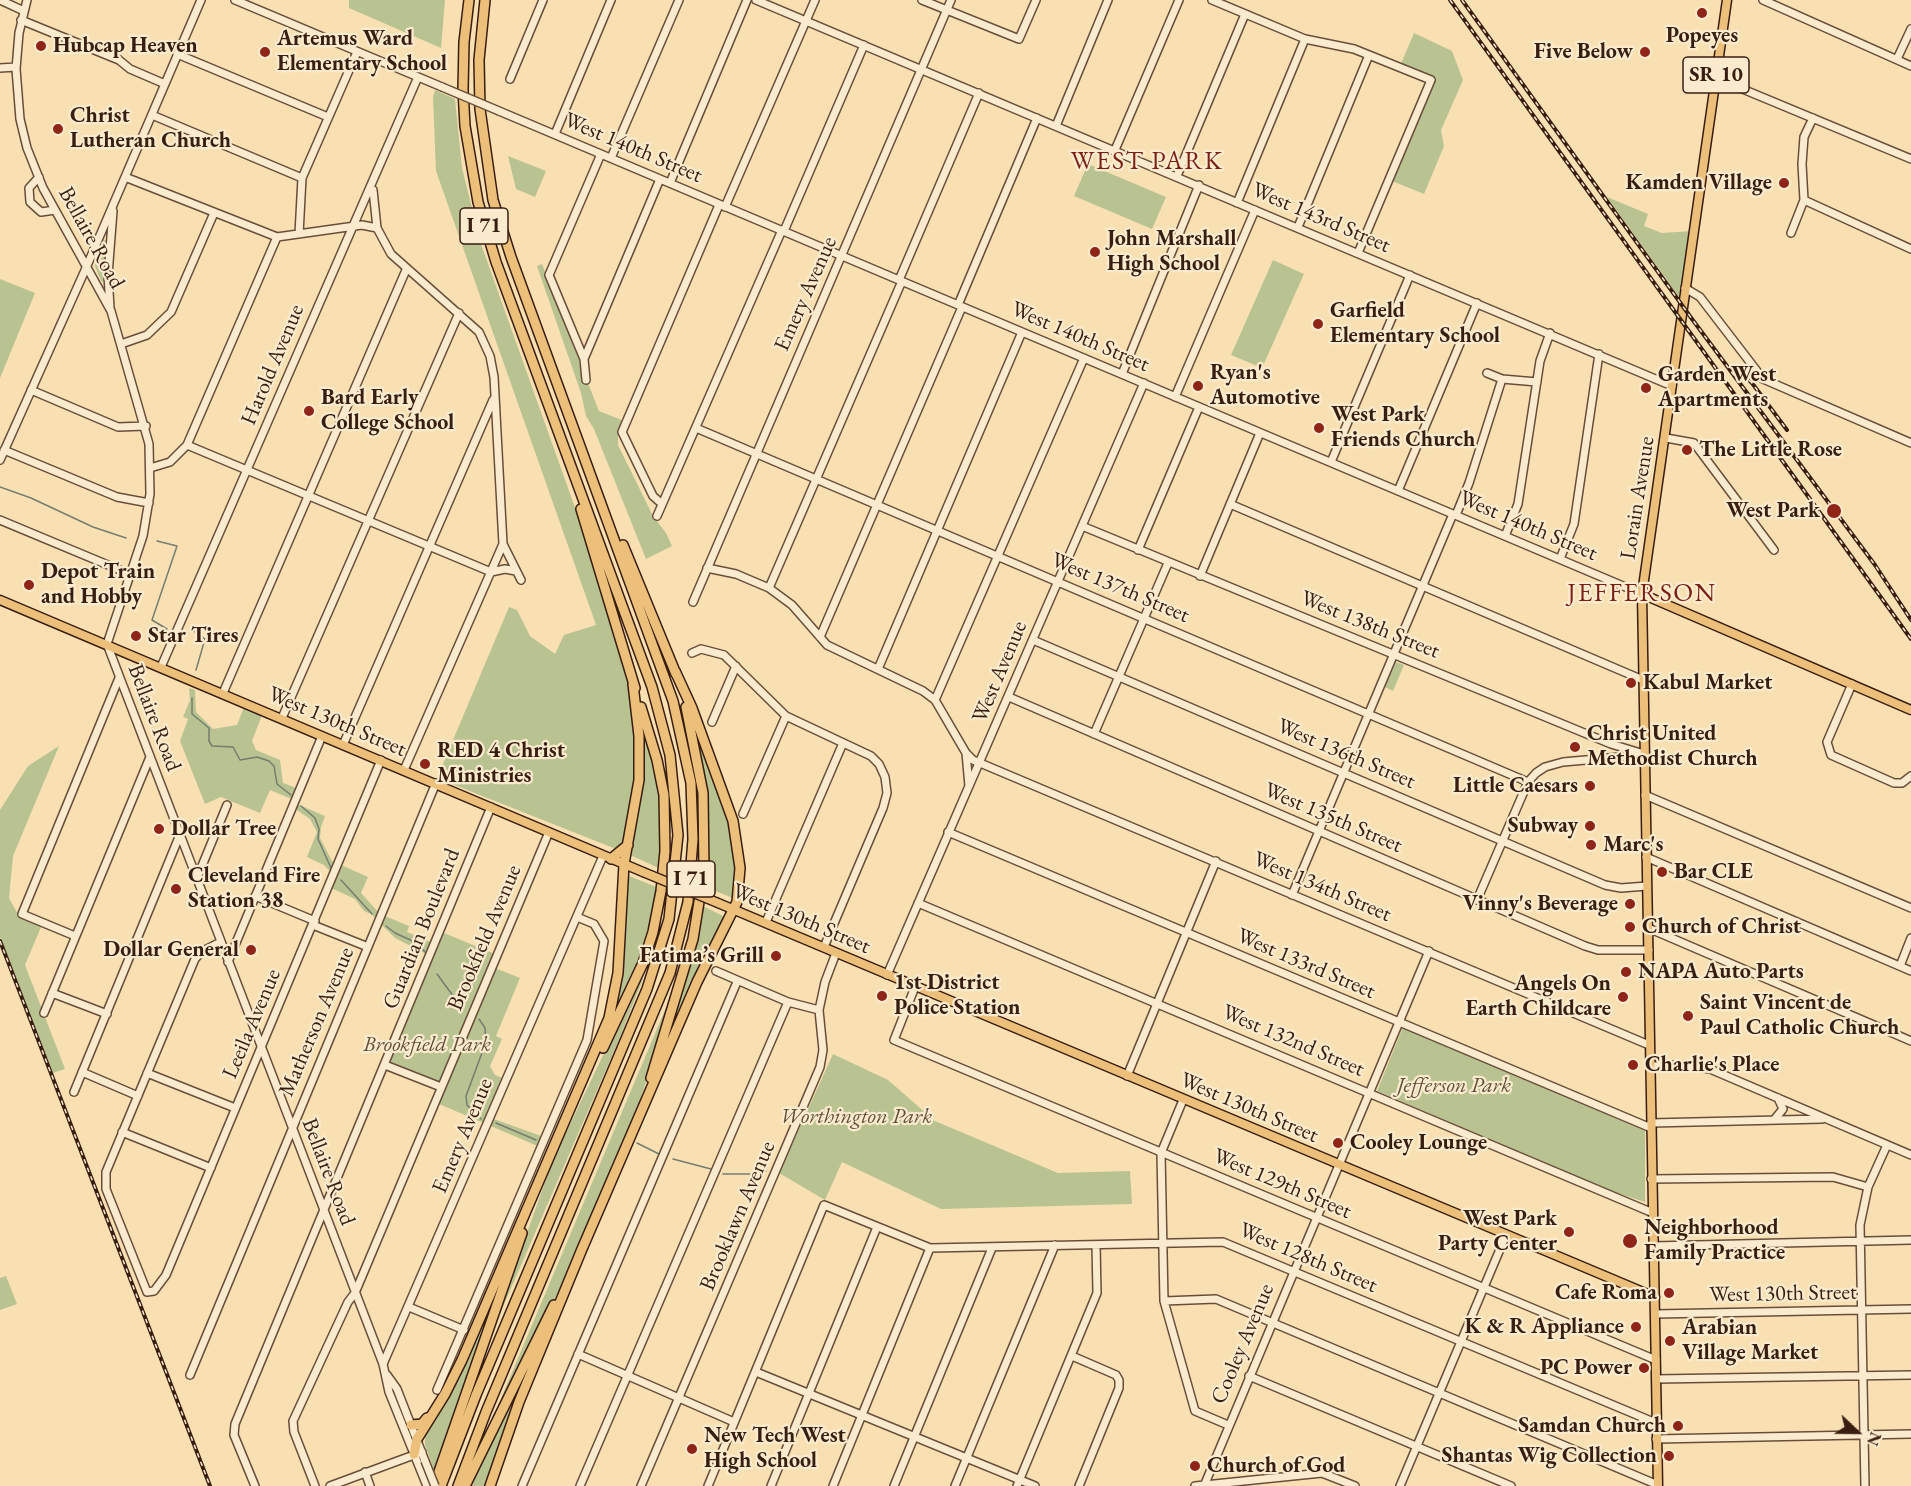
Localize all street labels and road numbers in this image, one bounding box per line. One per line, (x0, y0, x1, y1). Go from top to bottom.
road number: SR 10 (1683, 57, 1749, 93)
street label: West 140th Street (560, 107, 706, 189)
street label: West 143rd Street (1248, 177, 1394, 259)
street label: Bellaire Road (52, 182, 130, 294)
road number: I 71 (460, 208, 508, 244)
street label: Emery Avenue (769, 233, 843, 355)
street label: West 140th Street (1007, 296, 1153, 378)
street label: Harold Avenue (236, 301, 310, 429)
street label: Lorain Avenue (1615, 434, 1661, 562)
street label: West 140th Street (1455, 485, 1601, 567)
street label: West 137th Street (1047, 547, 1193, 629)
street label: West 138th Street (1297, 585, 1443, 665)
street label: West Avenue (967, 617, 1033, 727)
street label: Bellaire Road (122, 661, 186, 775)
street label: West 130th Street (264, 681, 410, 763)
street label: West 136th Street (1273, 713, 1419, 795)
street label: West 135th Street (1260, 777, 1406, 859)
street label: Guardian Boulevard (378, 845, 466, 1013)
street label: West 134th Street (1249, 846, 1395, 928)
street label: Brookfield Avenue (442, 861, 528, 1015)
road number: I 71 (667, 861, 715, 897)
street label: West 130th Street (728, 878, 874, 960)
street label: West 133rd Street (1233, 923, 1379, 1005)
street label: Matherson Avenue (274, 943, 360, 1101)
street label: Leeila Avenue (217, 965, 287, 1083)
street label: West 132nd Street (1218, 999, 1368, 1083)
street label: West 130th Street (1176, 1067, 1322, 1149)
street label: Emery Avenue (427, 1074, 499, 1198)
street label: Bellaire Road (296, 1115, 360, 1229)
street label: Brooklawn Avenue (695, 1137, 781, 1295)
street label: West 129th Street (1209, 1143, 1355, 1225)
street label: West 128th Street (1235, 1217, 1381, 1299)
street label: Cooley Avenue (1206, 1280, 1280, 1408)
street label: West 130th Street (1709, 1280, 1857, 1308)

